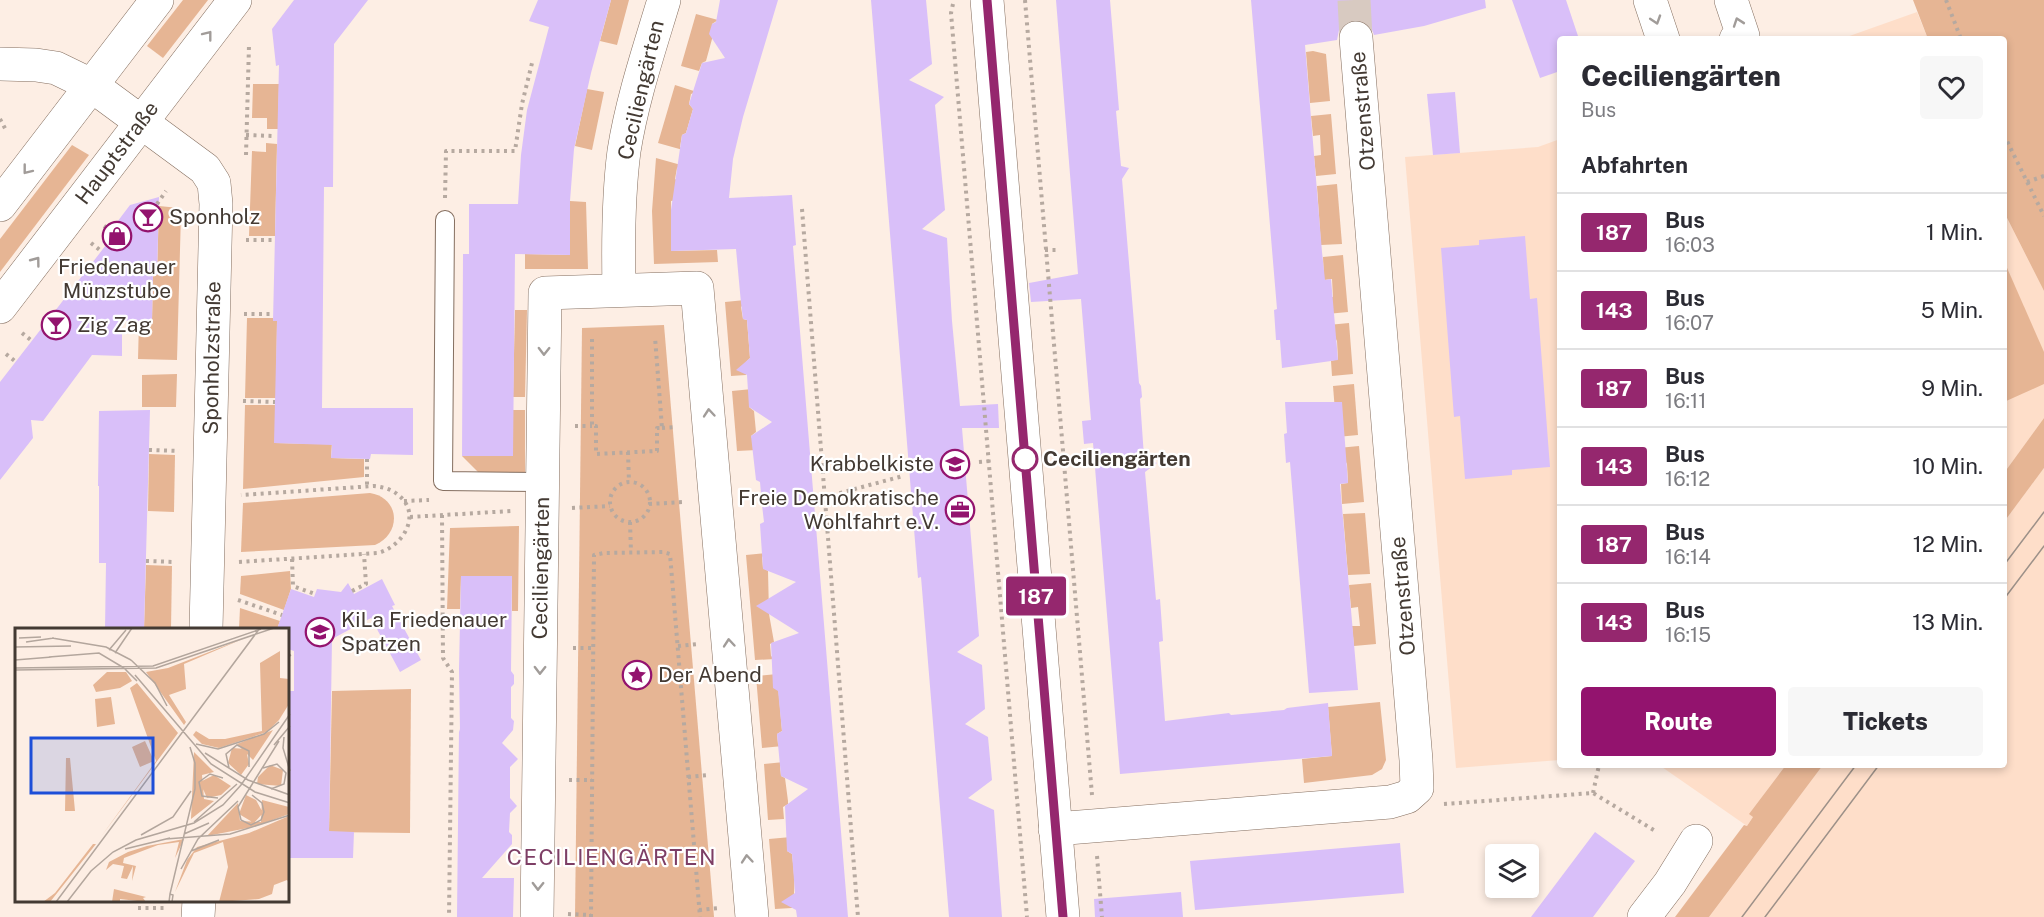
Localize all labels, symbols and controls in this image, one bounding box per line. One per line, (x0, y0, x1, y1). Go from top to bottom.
one-way arrow (1649, 14, 1662, 24)
one-way arrow (1733, 17, 1746, 28)
street label: Ceciliengärten (612, 18, 669, 162)
one-way arrow (200, 31, 211, 42)
street label: Otzenstraße (1345, 50, 1380, 172)
button: heart (1920, 56, 1983, 119)
text: Ceciliengärten (1581, 59, 1781, 92)
street label: Hauptstraße (70, 96, 163, 209)
text: Bus (1581, 98, 1616, 122)
text: Abfahrten (1581, 152, 1688, 178)
one-way arrow (23, 163, 34, 174)
bar icon: Sponholz (132, 201, 164, 233)
place label: Sponholz (169, 204, 260, 229)
text: Bus (1665, 207, 1705, 233)
text: 1 Min. (1926, 219, 1983, 245)
shop icon: Friedenauer Münzstube (101, 220, 133, 252)
text: 187 (1596, 220, 1632, 245)
text: 16:03 (1665, 233, 1715, 257)
place label: Friedenauer Münzstube (58, 254, 176, 303)
one-way arrow (28, 256, 39, 267)
street label: Sponholzstraße (198, 281, 225, 435)
text: Bus (1665, 285, 1705, 311)
text: 5 Min. (1921, 297, 1983, 323)
text: 143 (1596, 298, 1632, 323)
bar icon: Zig Zag (40, 309, 72, 341)
text: 16:07 (1665, 311, 1714, 335)
place label: Zig Zag (77, 312, 152, 337)
one-way arrow (538, 347, 551, 356)
text: Bus (1665, 363, 1705, 389)
text: 9 Min. (1921, 375, 1983, 401)
text: 187 (1596, 376, 1632, 401)
text: 16:11 (1665, 389, 1706, 413)
one-way arrow (703, 408, 716, 417)
text: Bus (1665, 441, 1705, 467)
marker: Ceciliengärten (1012, 446, 1038, 472)
place label: Ceciliengärten (1043, 446, 1191, 471)
school or university icon: Krabbelkiste (939, 448, 971, 480)
place label: Krabbelkiste (810, 451, 934, 476)
text: 10 Min. (1913, 453, 1983, 479)
text: 143 (1596, 454, 1632, 479)
text: 16:12 (1665, 467, 1710, 491)
place label: Freie Demokratische Wohlfahrt e.V. (738, 485, 939, 534)
office icon: Freie Demokratische Wohlfahrt e.V. (944, 494, 976, 526)
street label: Ceciliengärten (527, 496, 554, 639)
text: Bus (1665, 519, 1705, 545)
text: 12 Min. (1913, 531, 1983, 557)
text: 187 (1596, 532, 1632, 557)
street label: Otzenstraße (1385, 535, 1420, 657)
text: 16:14 (1665, 545, 1711, 569)
line badge: 187 (1002, 576, 1070, 616)
text: 187 (1018, 584, 1054, 609)
text: Bus (1665, 597, 1705, 623)
place label: KiLa Friedenauer Spatzen (341, 607, 507, 656)
text: 13 Min. (1912, 609, 1983, 635)
text: 143 (1596, 610, 1632, 635)
school or university icon: KiLa Friedenauer Spatzen (304, 616, 336, 648)
text: 16:15 (1665, 623, 1711, 647)
inset map (15, 628, 290, 902)
one-way arrow (723, 639, 736, 648)
place icon: Der Abend (621, 659, 653, 691)
place label: Der Abend (658, 662, 762, 687)
one-way arrow (534, 666, 546, 675)
button: Route (1581, 687, 1776, 756)
button: Tickets (1788, 687, 1983, 756)
district label: CECILIENGÄRTEN (507, 843, 717, 870)
map controls (1485, 844, 1539, 898)
button: layers (1485, 844, 1539, 898)
one-way arrow (741, 854, 754, 863)
one-way arrow (532, 882, 544, 891)

